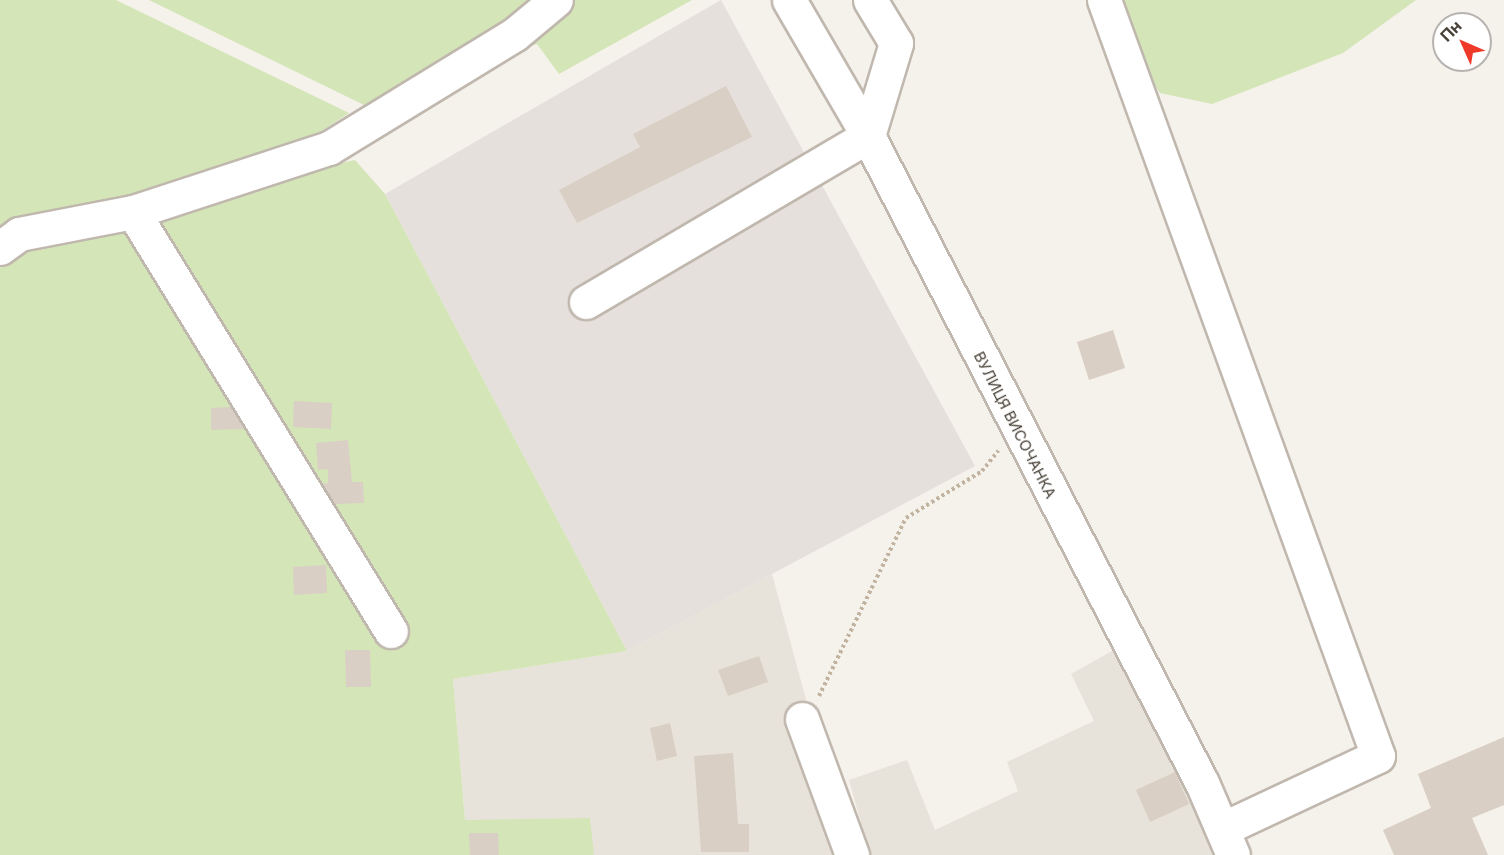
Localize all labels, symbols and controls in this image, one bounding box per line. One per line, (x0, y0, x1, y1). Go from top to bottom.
north arrow (1432, 12, 1492, 72)
text: Пн (1436, 16, 1466, 46)
street label: ВУЛИЦЯ ВИСОЧАНКА (970, 349, 1060, 501)

